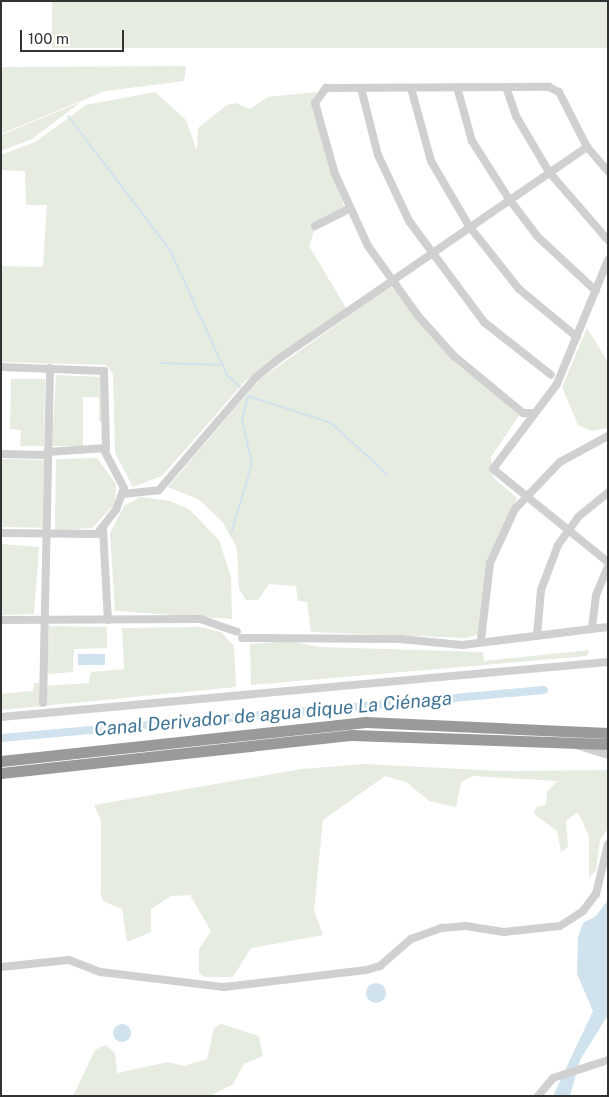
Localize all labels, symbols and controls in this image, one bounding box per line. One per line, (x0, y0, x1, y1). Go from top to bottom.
scale bar (22, 20, 126, 52)
text: 100 m (28, 30, 69, 47)
water label: Canal Derivador de agua dique La Ciénaga (93, 687, 453, 741)

